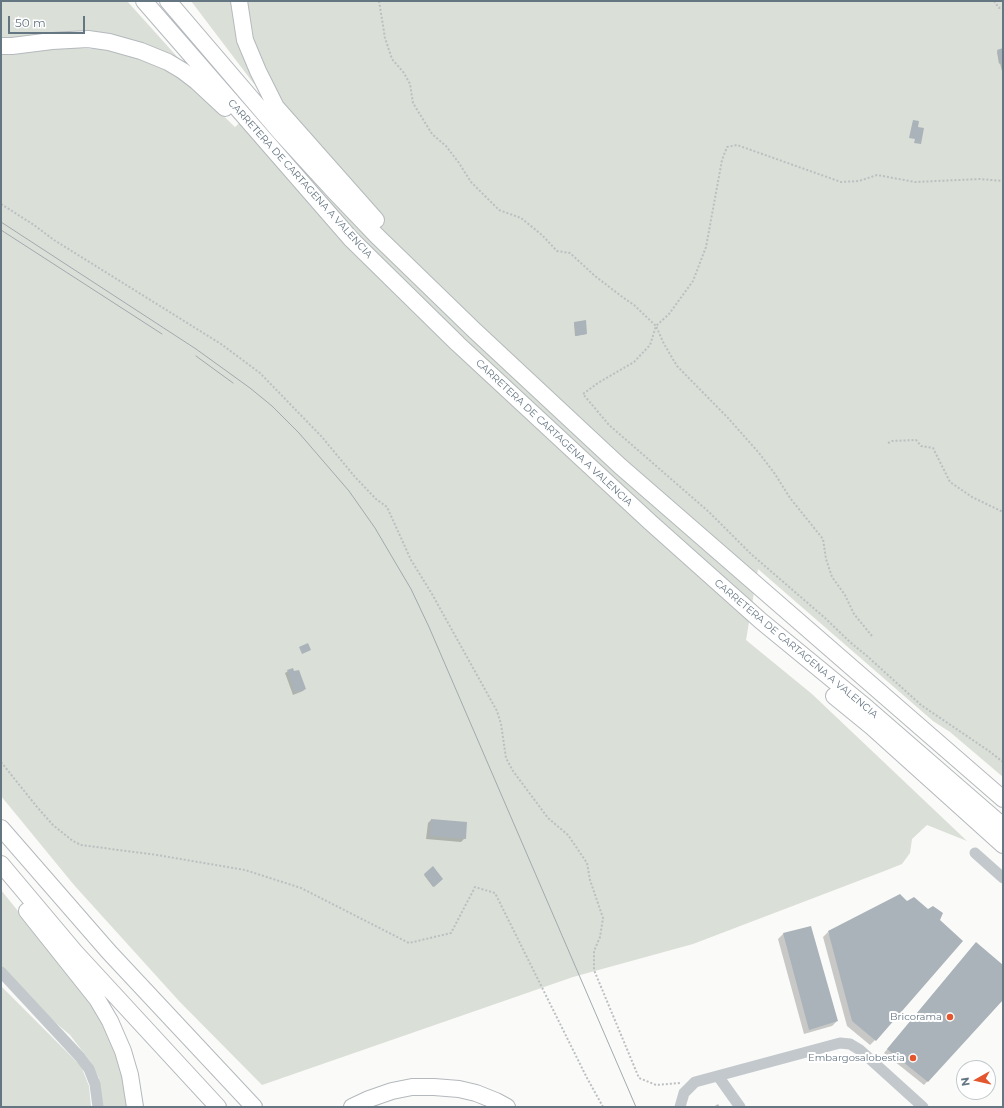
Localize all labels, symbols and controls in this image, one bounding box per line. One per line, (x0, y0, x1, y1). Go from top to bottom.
scale bar (10, 8, 87, 34)
text: 50 m (15, 15, 46, 30)
street label: CARRETERA DE CARTAGENA A VALENCIA (225, 97, 375, 261)
street label: CARRETERA DE CARTAGENA A VALENCIA (473, 357, 635, 509)
street label: CARRETERA DE CARTAGENA A VALENCIA (712, 577, 880, 721)
place label: Bricorama (890, 1011, 942, 1023)
marker: Bricorama (945, 1012, 955, 1022)
place label: Embargosalobestia (808, 1052, 905, 1064)
marker: Embargosalobestia (908, 1053, 918, 1063)
north arrow (956, 1060, 996, 1100)
text: N (958, 1076, 973, 1087)

